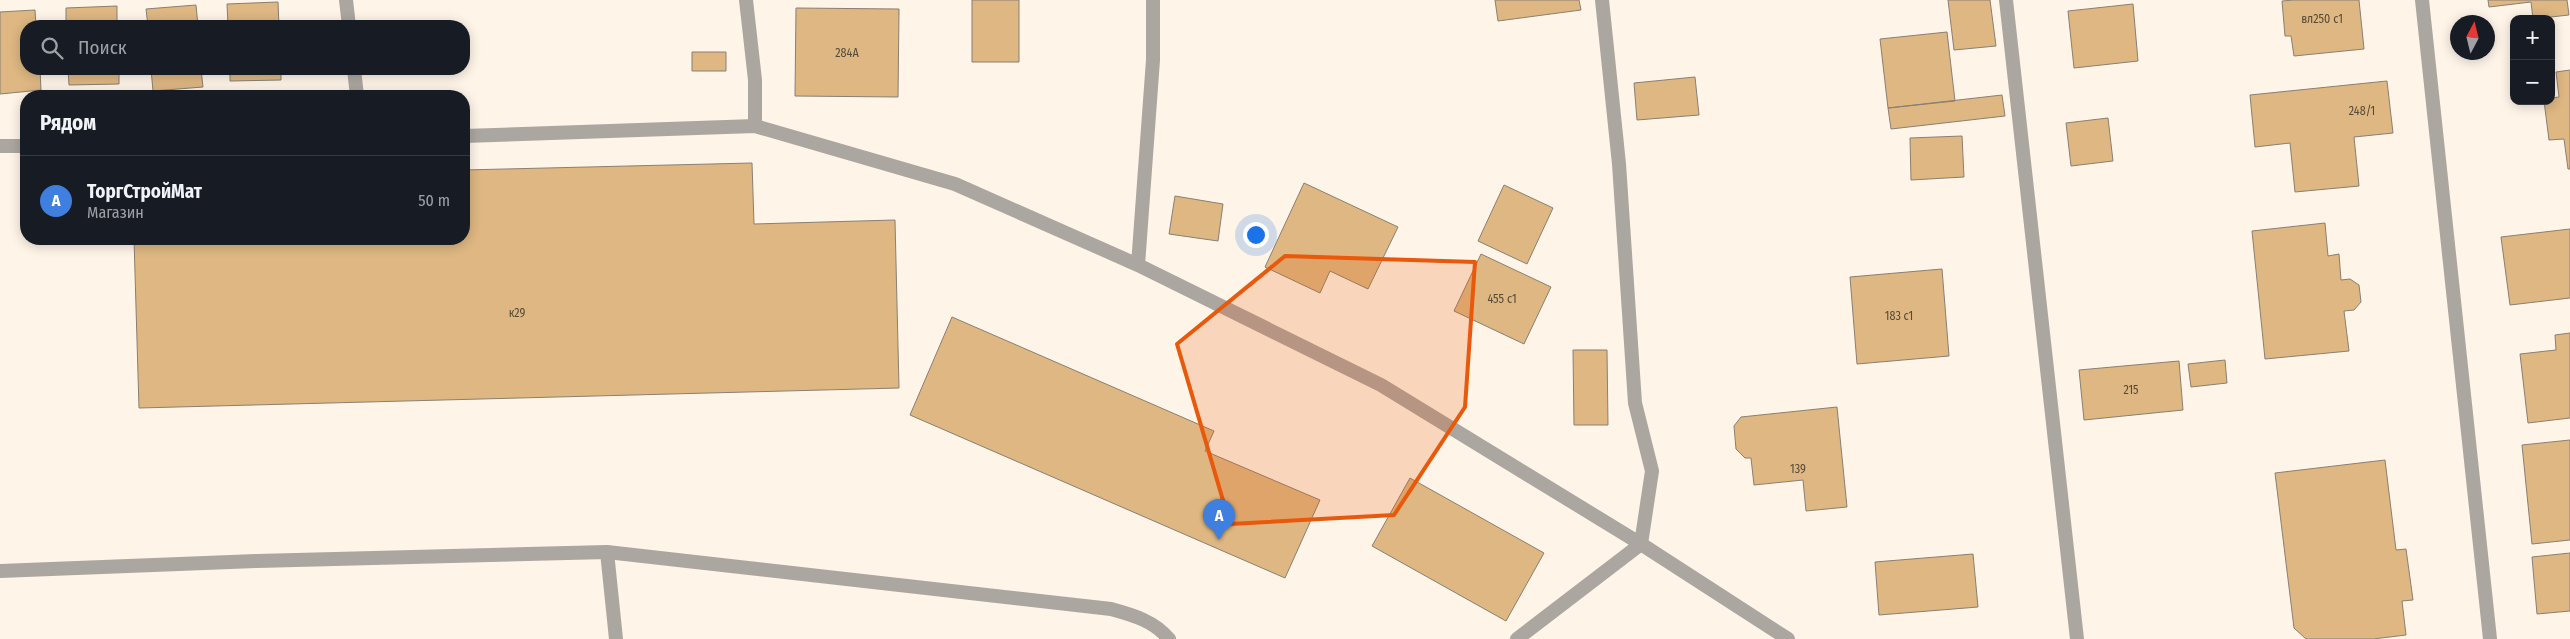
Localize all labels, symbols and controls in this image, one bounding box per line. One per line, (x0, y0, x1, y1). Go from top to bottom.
house number: вл250 с1 (2301, 12, 2343, 26)
north arrow (2450, 15, 2495, 60)
map controls (2510, 15, 2555, 105)
button: + (2510, 15, 2555, 60)
search box (20, 20, 470, 75)
icon: search (38, 34, 66, 62)
text: Поиск (78, 36, 127, 59)
house number: 284А (835, 46, 859, 60)
button: − (2510, 60, 2555, 105)
house number: 248/1 (2349, 104, 2375, 118)
text: Рядом (40, 110, 96, 136)
text: ТоргСтройМат (87, 180, 202, 203)
text: A (52, 191, 60, 210)
text: 50 m (418, 191, 450, 210)
text: Магазин (87, 203, 144, 222)
your location (1243, 222, 1269, 248)
house number: 455 с1 (1487, 292, 1517, 306)
house number: к29 (509, 306, 526, 320)
house number: 183 с1 (1885, 309, 1913, 323)
house number: 215 (2123, 383, 2139, 397)
house number: 139 (1790, 462, 1806, 476)
pin: A (1203, 499, 1235, 540)

